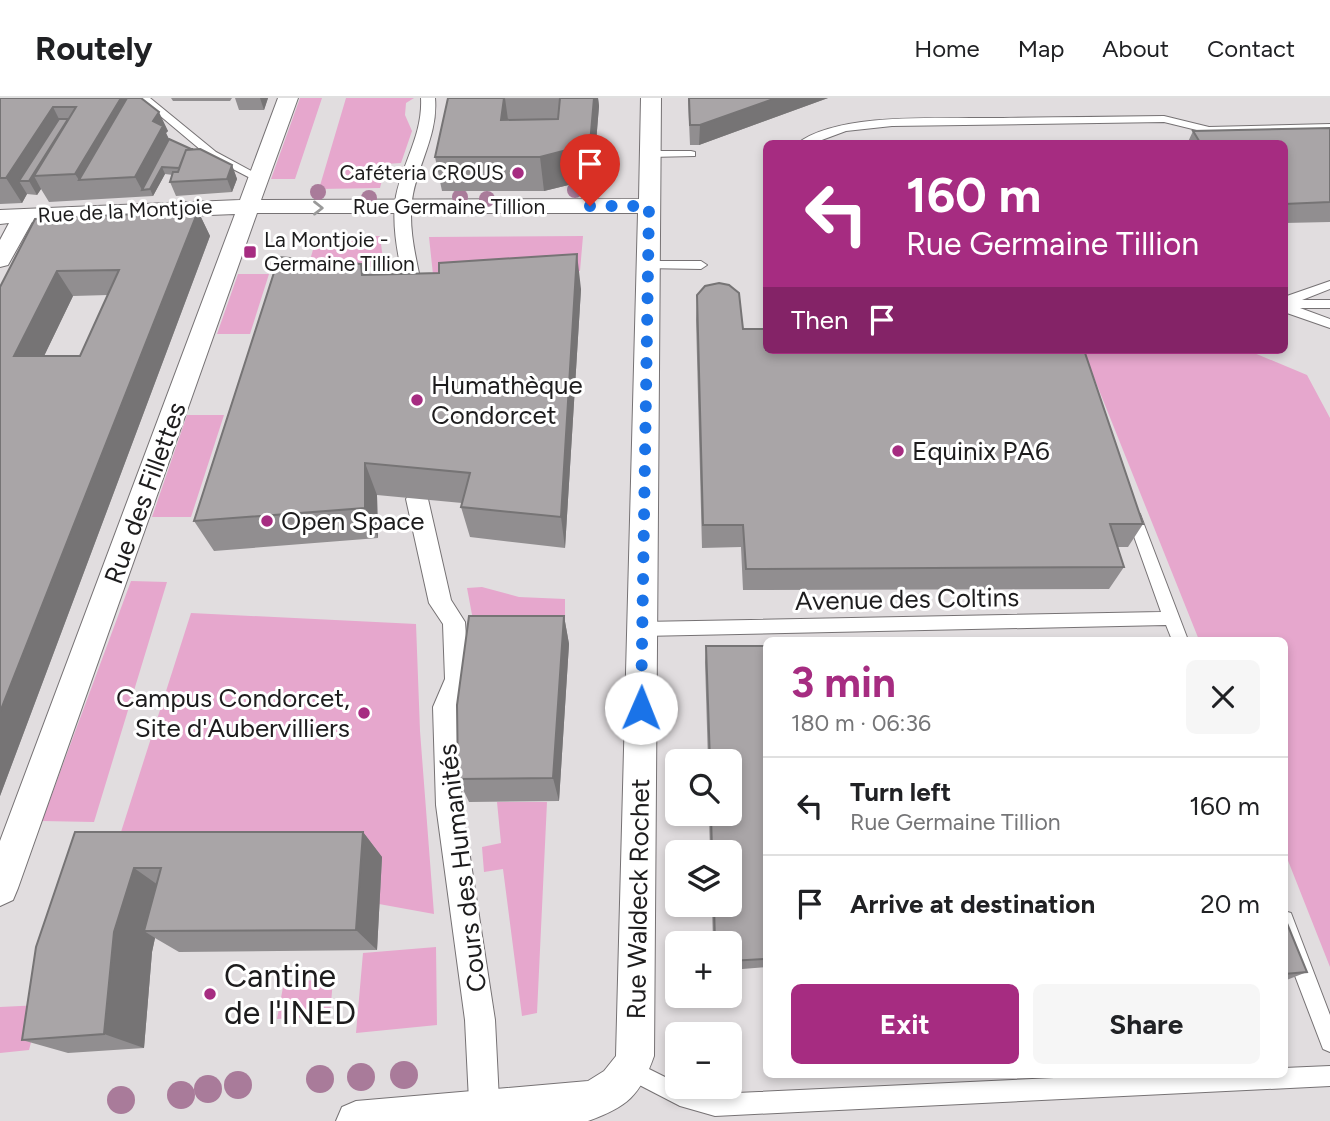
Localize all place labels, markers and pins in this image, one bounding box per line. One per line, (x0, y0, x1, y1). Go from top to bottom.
pin (560, 134, 620, 206)
place label: Caféteria CROUS (339, 160, 504, 185)
marker: Caféteria CROUS (510, 165, 526, 181)
place label: La Montjoie - Germaine Tillion (264, 227, 415, 276)
marker: La Montjoie - Germaine Tillion (242, 244, 258, 260)
place label: Humathèque Condorcet (431, 369, 583, 431)
marker: Humathèque Condorcet (409, 392, 425, 408)
place label: Equinix PA6 (912, 435, 1050, 467)
marker: Equinix PA6 (890, 443, 906, 459)
place label: Open Space (281, 505, 425, 537)
marker: Open Space (259, 513, 275, 529)
place label: Campus Condorcet, Site d'Aubervilliers (116, 682, 350, 744)
marker: Campus Condorcet, Site d'Aubervilliers (356, 705, 372, 721)
place label: Cantine de l'INED (224, 957, 356, 1032)
marker: Cantine de l'INED (202, 986, 218, 1002)

